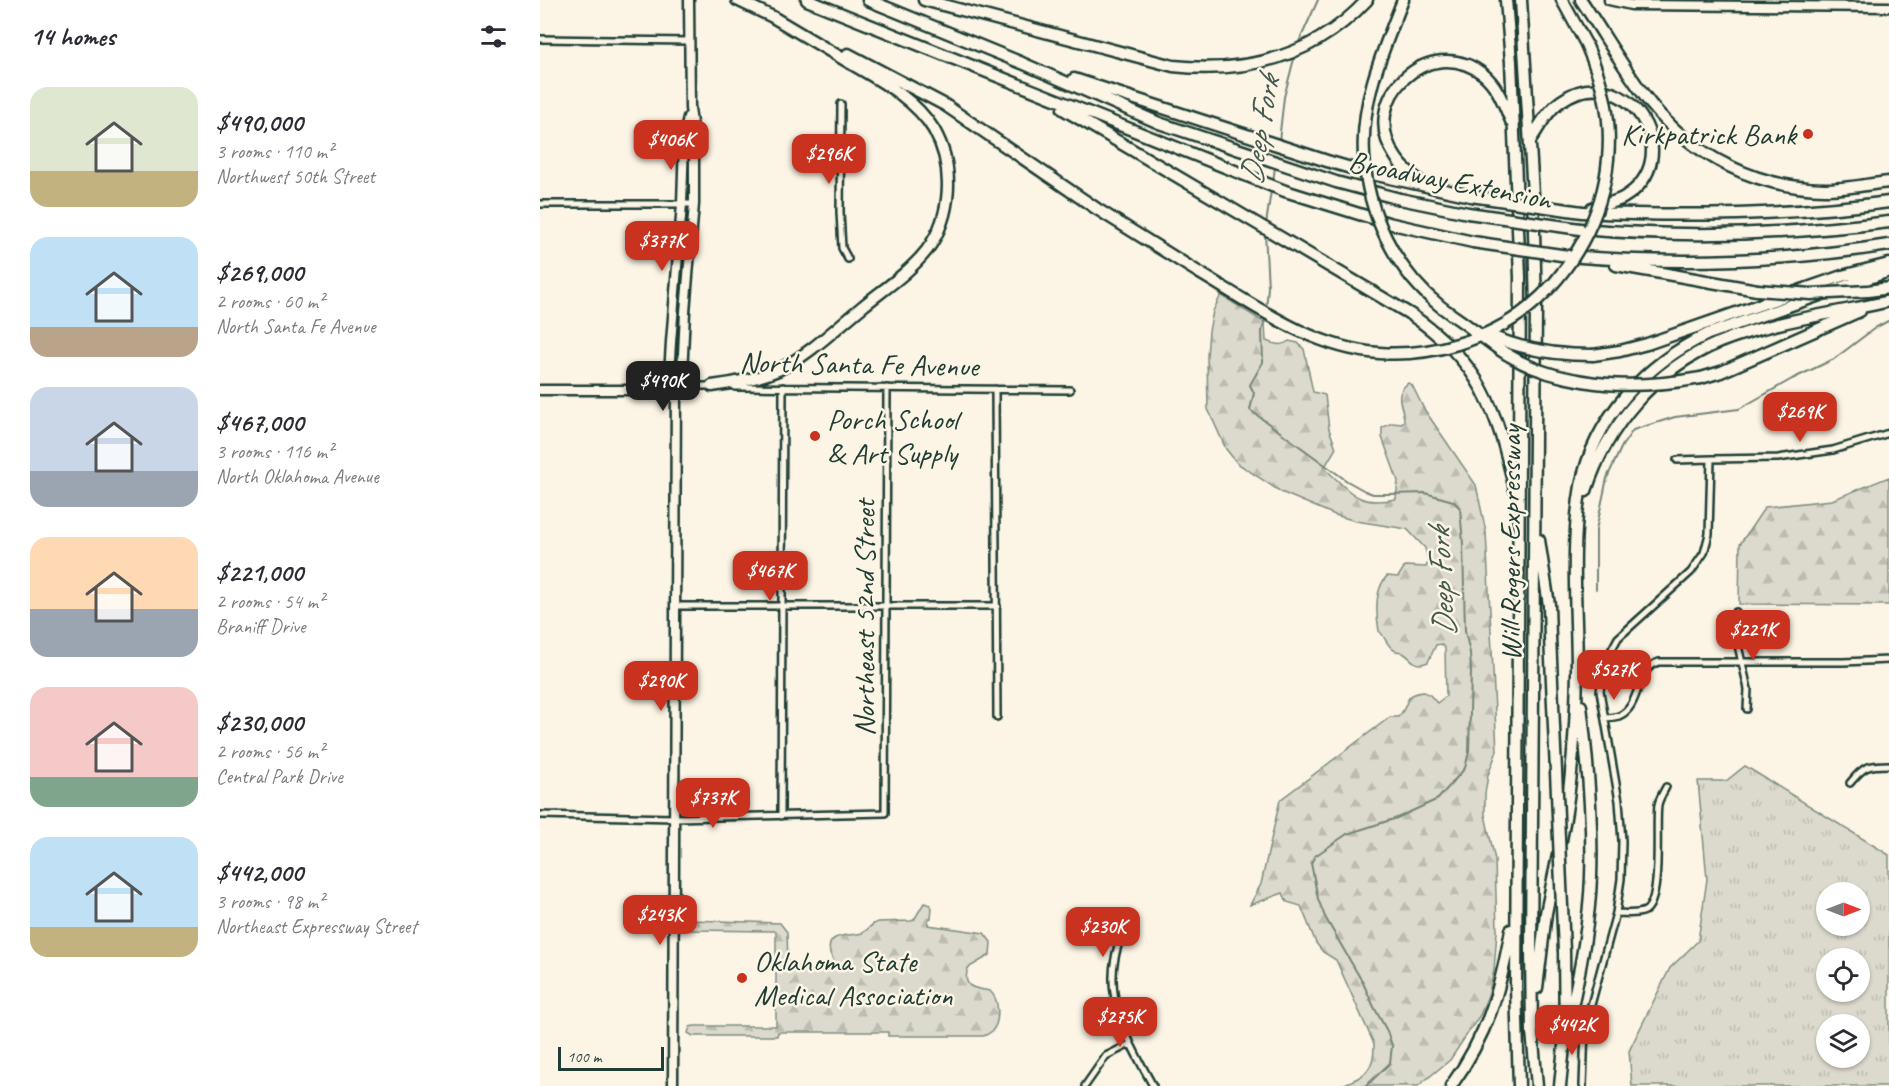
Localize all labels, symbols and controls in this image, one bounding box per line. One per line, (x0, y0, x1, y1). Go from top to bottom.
text: 14 homes (30, 20, 115, 53)
icon: filters (477, 20, 510, 53)
water label: Deep Fork (1230, 67, 1290, 187)
text: $490,000 (216, 106, 303, 139)
icon: home (78, 111, 150, 183)
place label: Kirkpatrick Bank (1621, 115, 1798, 153)
pin: $406K (629, 120, 713, 171)
text: $406K (648, 127, 694, 152)
marker: Kirkpatrick Bank (1801, 127, 1815, 141)
pin: $296K (787, 134, 871, 185)
text: 3 rooms · 110 m² (216, 139, 333, 164)
text: $296K (806, 141, 852, 166)
street label: Broadway Extension (1346, 142, 1556, 219)
text: Northwest 50th Street (216, 164, 375, 189)
pin: $377K (620, 221, 704, 272)
text: $377K (639, 228, 685, 253)
text: $269,000 (216, 256, 303, 289)
icon: home (78, 261, 150, 333)
text: 2 rooms · 60 m² (216, 289, 324, 314)
text: North Santa Fe Avenue (216, 314, 375, 339)
street label: North Santa Fe Avenue (739, 343, 981, 385)
pin: $490K (621, 361, 705, 412)
text: $490K (640, 368, 686, 393)
pin: $269K (1758, 392, 1842, 443)
text: $269K (1777, 399, 1823, 424)
place label: Porch School & Art Supply (827, 400, 963, 472)
text: $467,000 (216, 406, 304, 439)
icon: home (78, 411, 150, 483)
street label: Will Rogers Expressway (1491, 422, 1529, 661)
marker: Porch School & Art Supply (808, 429, 822, 443)
text: 3 rooms · 116 m² (216, 439, 333, 464)
text: North Oklahoma Avenue (216, 464, 379, 489)
street label: Northeast 52nd Street (845, 497, 883, 736)
water label: Deep Fork (1418, 521, 1465, 637)
pin: $467K (728, 551, 812, 602)
text: $221,000 (216, 556, 303, 589)
text: $467K (747, 558, 793, 583)
icon: home (78, 561, 150, 633)
text: 2 rooms · 54 m² (216, 589, 324, 614)
pin: $221K (1711, 610, 1795, 661)
text: Braniff Drive (216, 614, 305, 639)
text: $221K (1730, 617, 1776, 642)
pin: $527K (1572, 650, 1656, 701)
text: $527K (1591, 657, 1637, 682)
pin: $290K (619, 661, 703, 712)
text: $290K (638, 668, 684, 693)
text: $230,000 (216, 706, 303, 739)
icon: home (78, 711, 150, 783)
text: 2 rooms · 56 m² (216, 739, 324, 764)
text: Central Park Drive (216, 764, 343, 789)
pin: $737K (671, 778, 755, 829)
text: $737K (690, 785, 736, 810)
text: $442,000 (216, 856, 303, 889)
icon: home (78, 861, 150, 933)
north arrow (1816, 882, 1870, 936)
map controls (1816, 882, 1870, 1068)
text: 3 rooms · 98 m² (216, 889, 324, 914)
pin: $243K (618, 895, 702, 946)
text: $243K (637, 902, 683, 927)
pin: $230K (1061, 907, 1145, 958)
text: Northeast Expressway Street (216, 914, 417, 939)
text: $230K (1080, 914, 1126, 939)
place label: Oklahoma State Medical Association (754, 942, 953, 1014)
button: locate (1816, 948, 1870, 1002)
marker: Oklahoma State Medical Association (735, 971, 749, 985)
pin: $275K (1078, 997, 1162, 1048)
text: $275K (1097, 1004, 1143, 1029)
pin: $442K (1530, 1005, 1614, 1056)
text: $442K (1549, 1012, 1595, 1037)
button: layers (1816, 1014, 1870, 1068)
scale bar (558, 1044, 664, 1072)
text: 100 m (567, 1047, 601, 1067)

